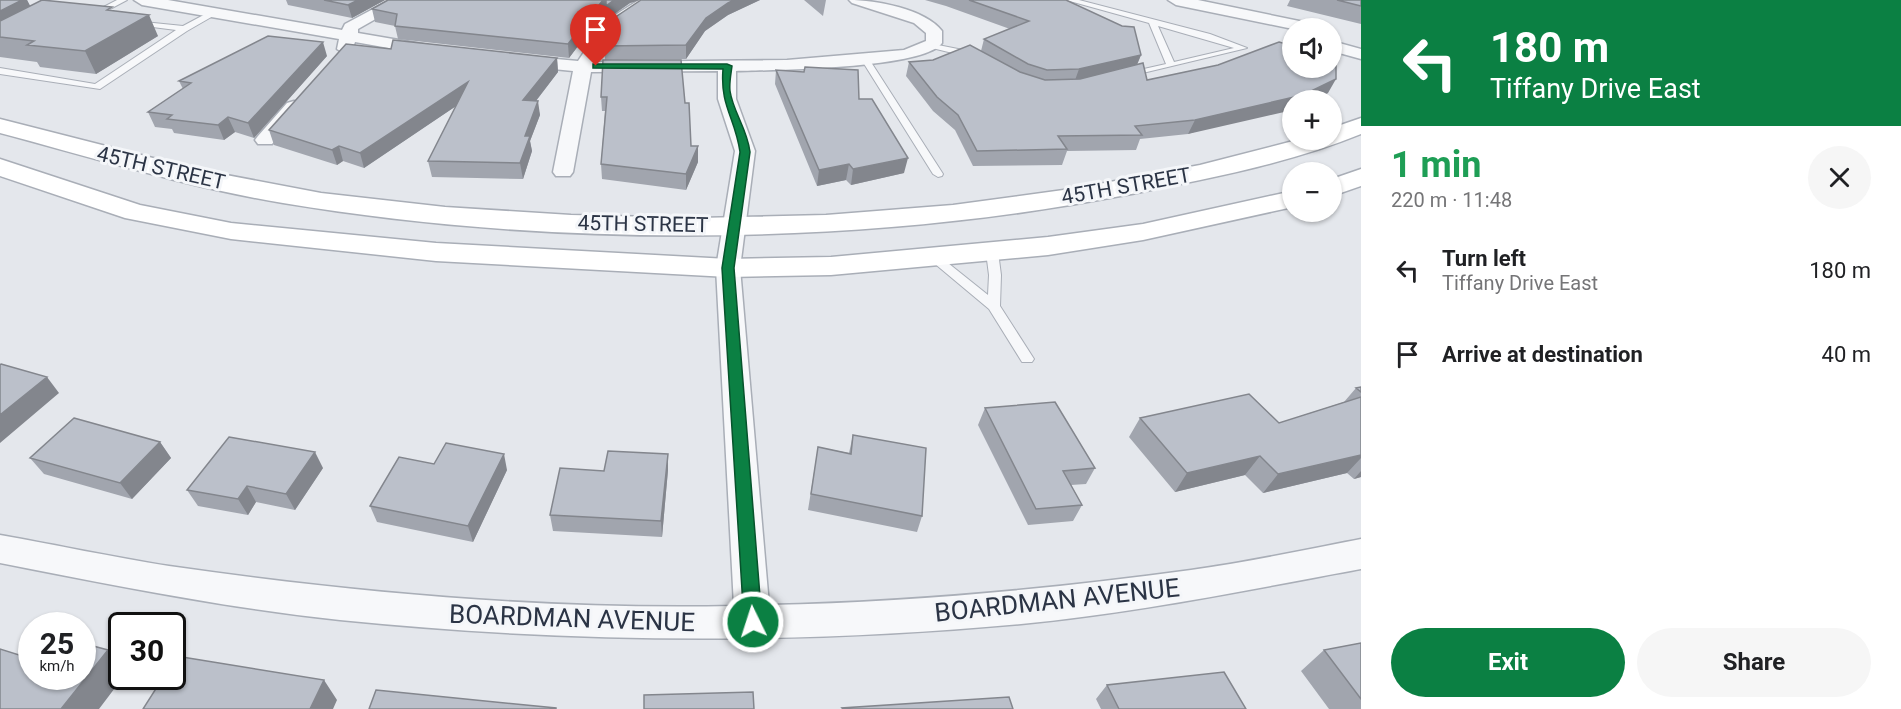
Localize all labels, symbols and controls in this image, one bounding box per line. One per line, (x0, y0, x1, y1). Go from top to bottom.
pin (570, 4, 621, 66)
icon: arrive (579, 13, 612, 46)
map controls (1282, 18, 1342, 222)
button: sound (1282, 18, 1342, 78)
text: 180 m (1490, 23, 1609, 72)
icon: left (1391, 24, 1469, 102)
text: Tiffany Drive East (1490, 73, 1701, 105)
button: + (1282, 90, 1342, 150)
street label: 45TH STREET (95, 142, 228, 195)
text: 1 min (1391, 144, 1482, 186)
button: close (1808, 146, 1871, 209)
button: − (1282, 162, 1342, 222)
street label: 45TH STREET (1059, 163, 1193, 209)
text: 220 m · 11:48 (1391, 188, 1512, 212)
street label: 45TH STREET (577, 211, 709, 237)
text: Turn left (1442, 246, 1526, 271)
icon: left (1391, 254, 1424, 287)
text: 180 m (1809, 258, 1871, 283)
text: Tiffany Drive East (1442, 271, 1598, 295)
icon: arrive (1391, 338, 1424, 371)
text: Arrive at destination (1442, 342, 1643, 367)
text: 40 m (1822, 342, 1871, 367)
street label: BOARDMAN AVENUE (933, 572, 1181, 628)
position arrow (721, 590, 785, 654)
street label: BOARDMAN AVENUE (448, 599, 696, 637)
speed limit sign: 30 (108, 612, 186, 690)
text: 25 (40, 626, 74, 661)
button: Exit (1391, 628, 1625, 697)
button: Share (1637, 628, 1871, 697)
text: km/h (39, 657, 75, 675)

